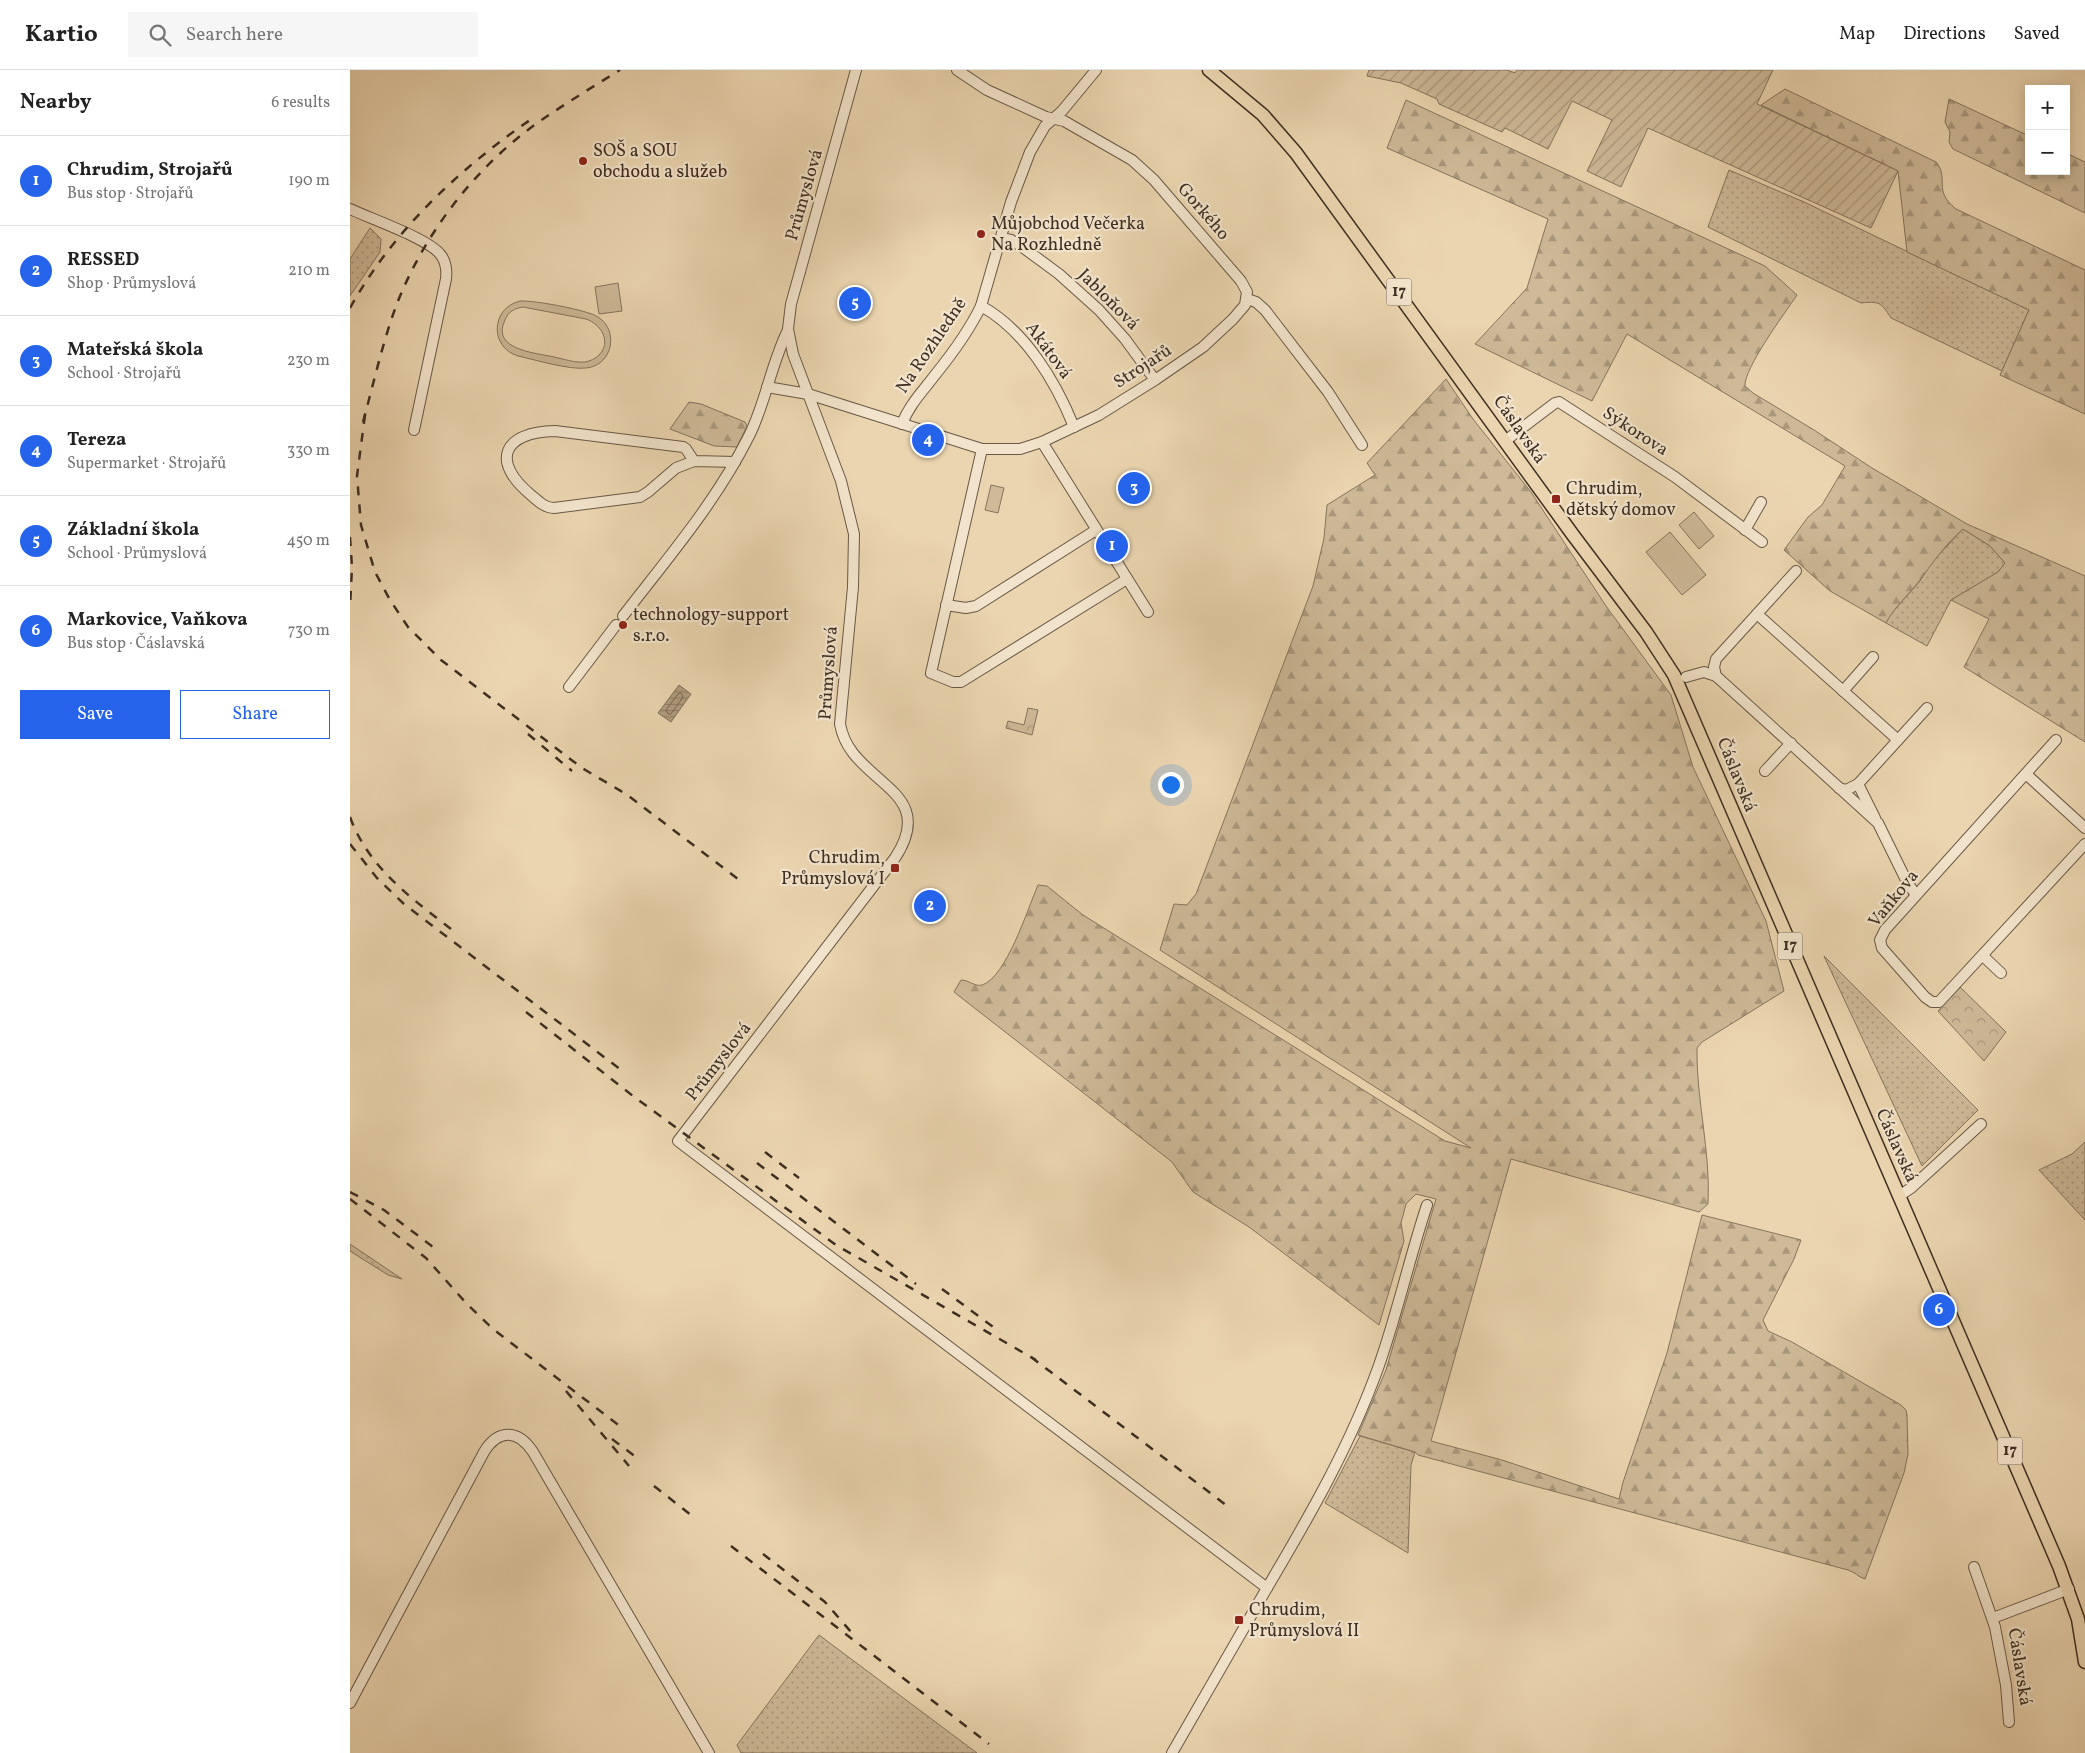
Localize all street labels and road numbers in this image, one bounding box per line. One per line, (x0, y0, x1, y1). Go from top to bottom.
street label: Průmyslová (780, 146, 830, 244)
street label: Gorkého (1171, 178, 1235, 246)
street label: Jabloňová (1072, 264, 1144, 336)
road number: 17 (1386, 278, 1412, 306)
street label: Na Rozhledně (891, 293, 973, 399)
street label: Akátová (1019, 317, 1077, 385)
street label: Strojařů (1109, 339, 1177, 395)
street label: Čáslavská (1486, 391, 1552, 469)
street label: Sýkorova (1597, 401, 1673, 463)
street label: Průmyslová (813, 625, 845, 721)
street label: Čáslavská (1710, 734, 1762, 816)
street label: Vaňkova (1863, 865, 1925, 933)
road number: 17 (1778, 932, 1802, 959)
street label: Průmyslová (680, 1017, 758, 1107)
street label: Čáslavská (1869, 1105, 1923, 1187)
road number: 17 (1998, 1438, 2022, 1464)
street label: Čáslavská (2001, 1626, 2037, 1708)

